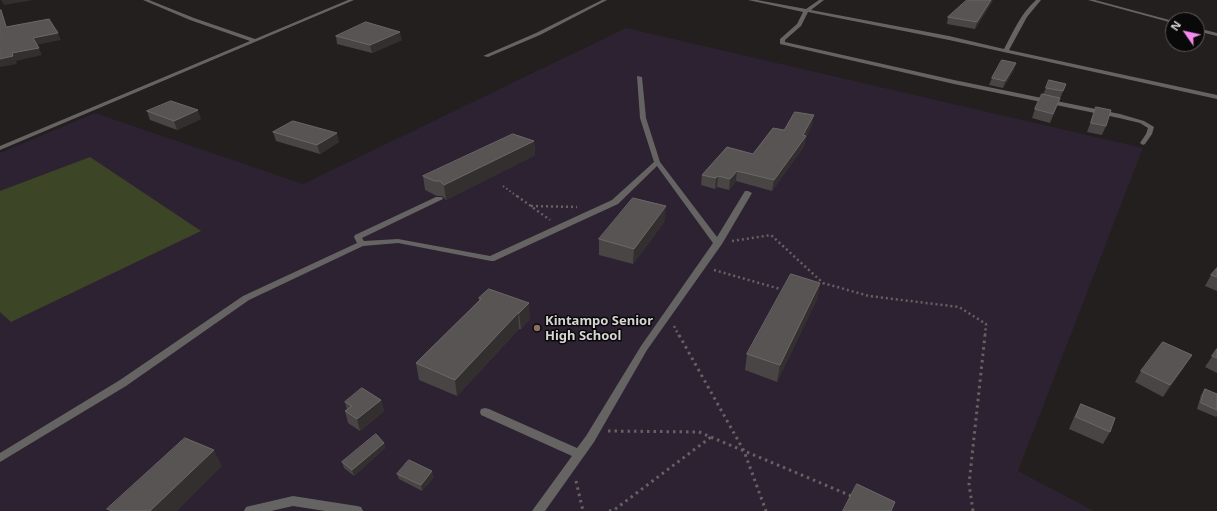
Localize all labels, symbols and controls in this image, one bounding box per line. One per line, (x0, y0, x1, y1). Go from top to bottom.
north arrow (1165, 12, 1205, 52)
text: N (1167, 18, 1184, 33)
place label: Kintampo Senior High School (545, 313, 653, 344)
marker: Kintampo Senior High School (532, 323, 542, 333)

